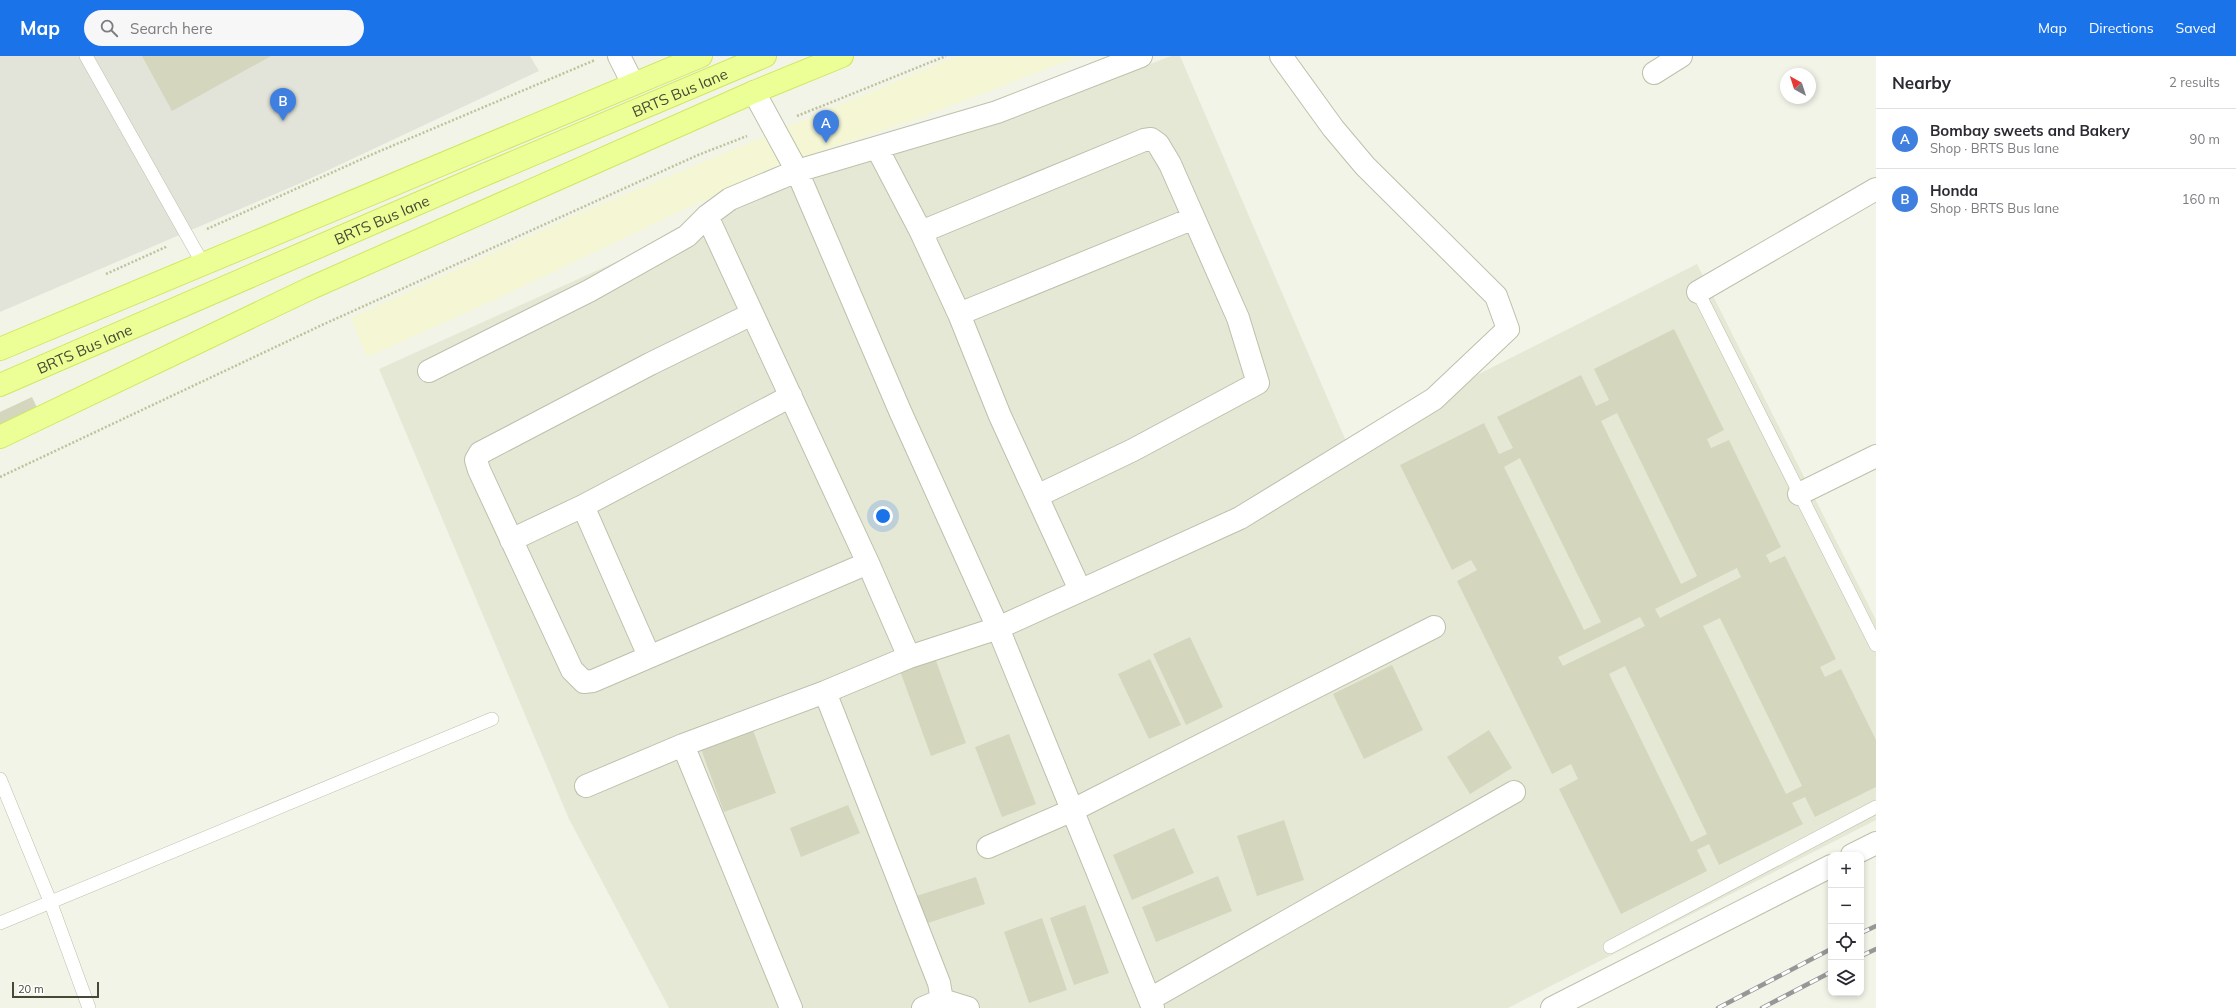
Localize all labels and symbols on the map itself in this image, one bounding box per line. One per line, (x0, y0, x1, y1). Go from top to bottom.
street label: BRTS Bus lane (629, 64, 730, 121)
north arrow (1780, 68, 1816, 104)
pin: B (270, 88, 296, 121)
pin: A (813, 110, 839, 143)
street label: BRTS Bus lane (331, 190, 432, 248)
street label: BRTS Bus lane (34, 319, 135, 377)
your location (873, 506, 893, 526)
scale bar (12, 980, 99, 999)

